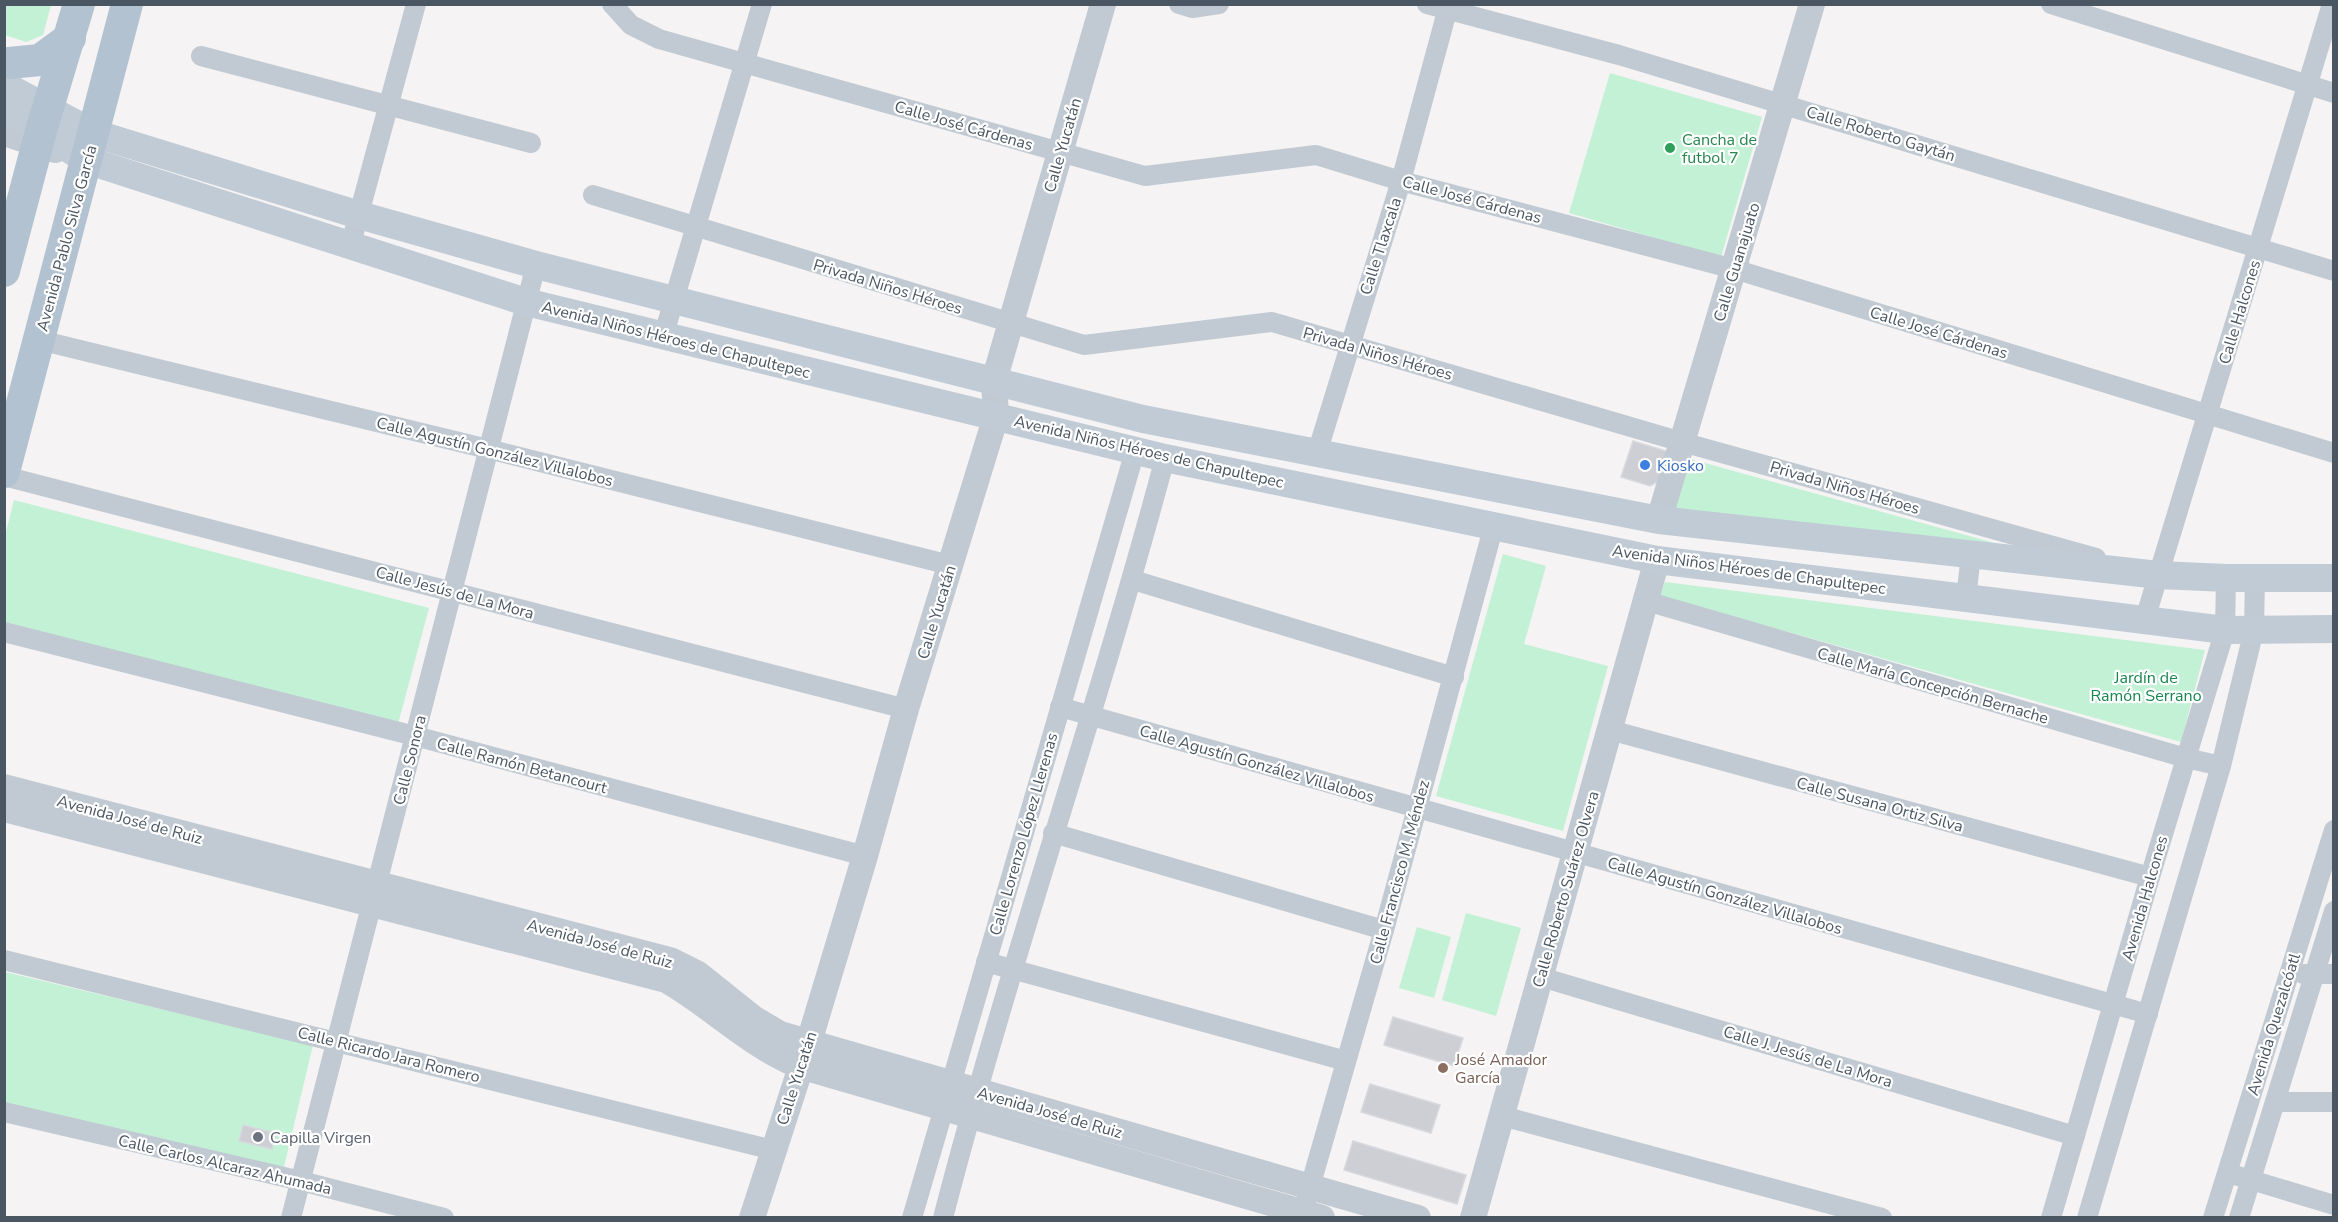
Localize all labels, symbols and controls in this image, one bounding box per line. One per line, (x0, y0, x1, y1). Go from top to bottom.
street label: Calle Yucatán (1039, 95, 1087, 195)
street label: Calle José Cárdenas (892, 96, 1036, 156)
street label: Calle Roberto Gaytán (1804, 101, 1958, 167)
place label: Cancha de futbol 7 (1682, 129, 1757, 169)
marker: Cancha de futbol 7 (1663, 141, 1677, 155)
street label: Avenida Pablo Silva García (32, 143, 102, 334)
street label: Calle José Cárdenas (1400, 171, 1544, 229)
street label: Calle Tlaxcala (1355, 195, 1407, 298)
street label: Calle Guanajuato (1708, 200, 1766, 324)
street label: Privada Niños Héroes (811, 254, 965, 320)
street label: Calle Halcones (2214, 258, 2266, 367)
street label: Avenida Niños Héroes de Chapultepec (539, 296, 813, 384)
street label: Calle José Cárdenas (1867, 302, 2010, 364)
street label: Privada Niños Héroes (1300, 322, 1455, 386)
street label: Avenida Niños Héroes de Chapultepec (1012, 410, 1286, 494)
street label: Calle Agustín González Villalobos (374, 412, 615, 492)
place label: Kiosko (1657, 455, 1704, 477)
street label: Privada Niños Héroes (1767, 456, 1922, 520)
marker: Kiosko (1638, 458, 1652, 472)
street label: Avenida Niños Héroes de Chapultepec (1611, 540, 1888, 600)
street label: Calle Jesús de La Mora (373, 561, 536, 625)
street label: Calle Yucatán (912, 563, 962, 662)
street label: Calle María Concepción Bernache (1815, 642, 2051, 730)
park label: Jardín de Ramón Serrano (2090, 667, 2202, 707)
street label: Calle Sonora (388, 713, 432, 807)
street label: Calle Agustín González Villalobos (1137, 720, 1377, 808)
street label: Calle Lorenzo López Llerenas (984, 730, 1063, 938)
street label: Calle Ramón Betancourt (434, 733, 610, 799)
street label: Calle Susana Ortiz Silva (1794, 772, 1965, 838)
street label: Calle Francisco M. Méndez (1365, 778, 1435, 967)
street label: Calle Roberto Suárez Olvera (1527, 788, 1605, 990)
street label: Avenida José de Ruiz (55, 790, 205, 850)
street label: Avenida Halcones (2117, 833, 2173, 963)
street label: Calle Agustín González Villalobos (1605, 852, 1845, 940)
street label: Avenida José de Ruiz (525, 914, 675, 974)
street label: Avenida Quezalcóatl (2242, 950, 2306, 1098)
street label: Calle J. Jesús de La Mora (1720, 1021, 1895, 1093)
street label: Calle Ricardo Jara Romero (295, 1022, 482, 1088)
street label: Calle Yucatán (771, 1029, 822, 1128)
place label: José Amador García (1454, 1049, 1547, 1089)
marker: José Amador García (1436, 1061, 1450, 1075)
street label: Avenida José de Ruiz (975, 1082, 1125, 1144)
place label: Capilla Virgen (270, 1127, 371, 1149)
street label: Calle Carlos Alcaraz Ahumada (116, 1130, 334, 1200)
marker: Capilla Virgen (251, 1130, 265, 1144)

